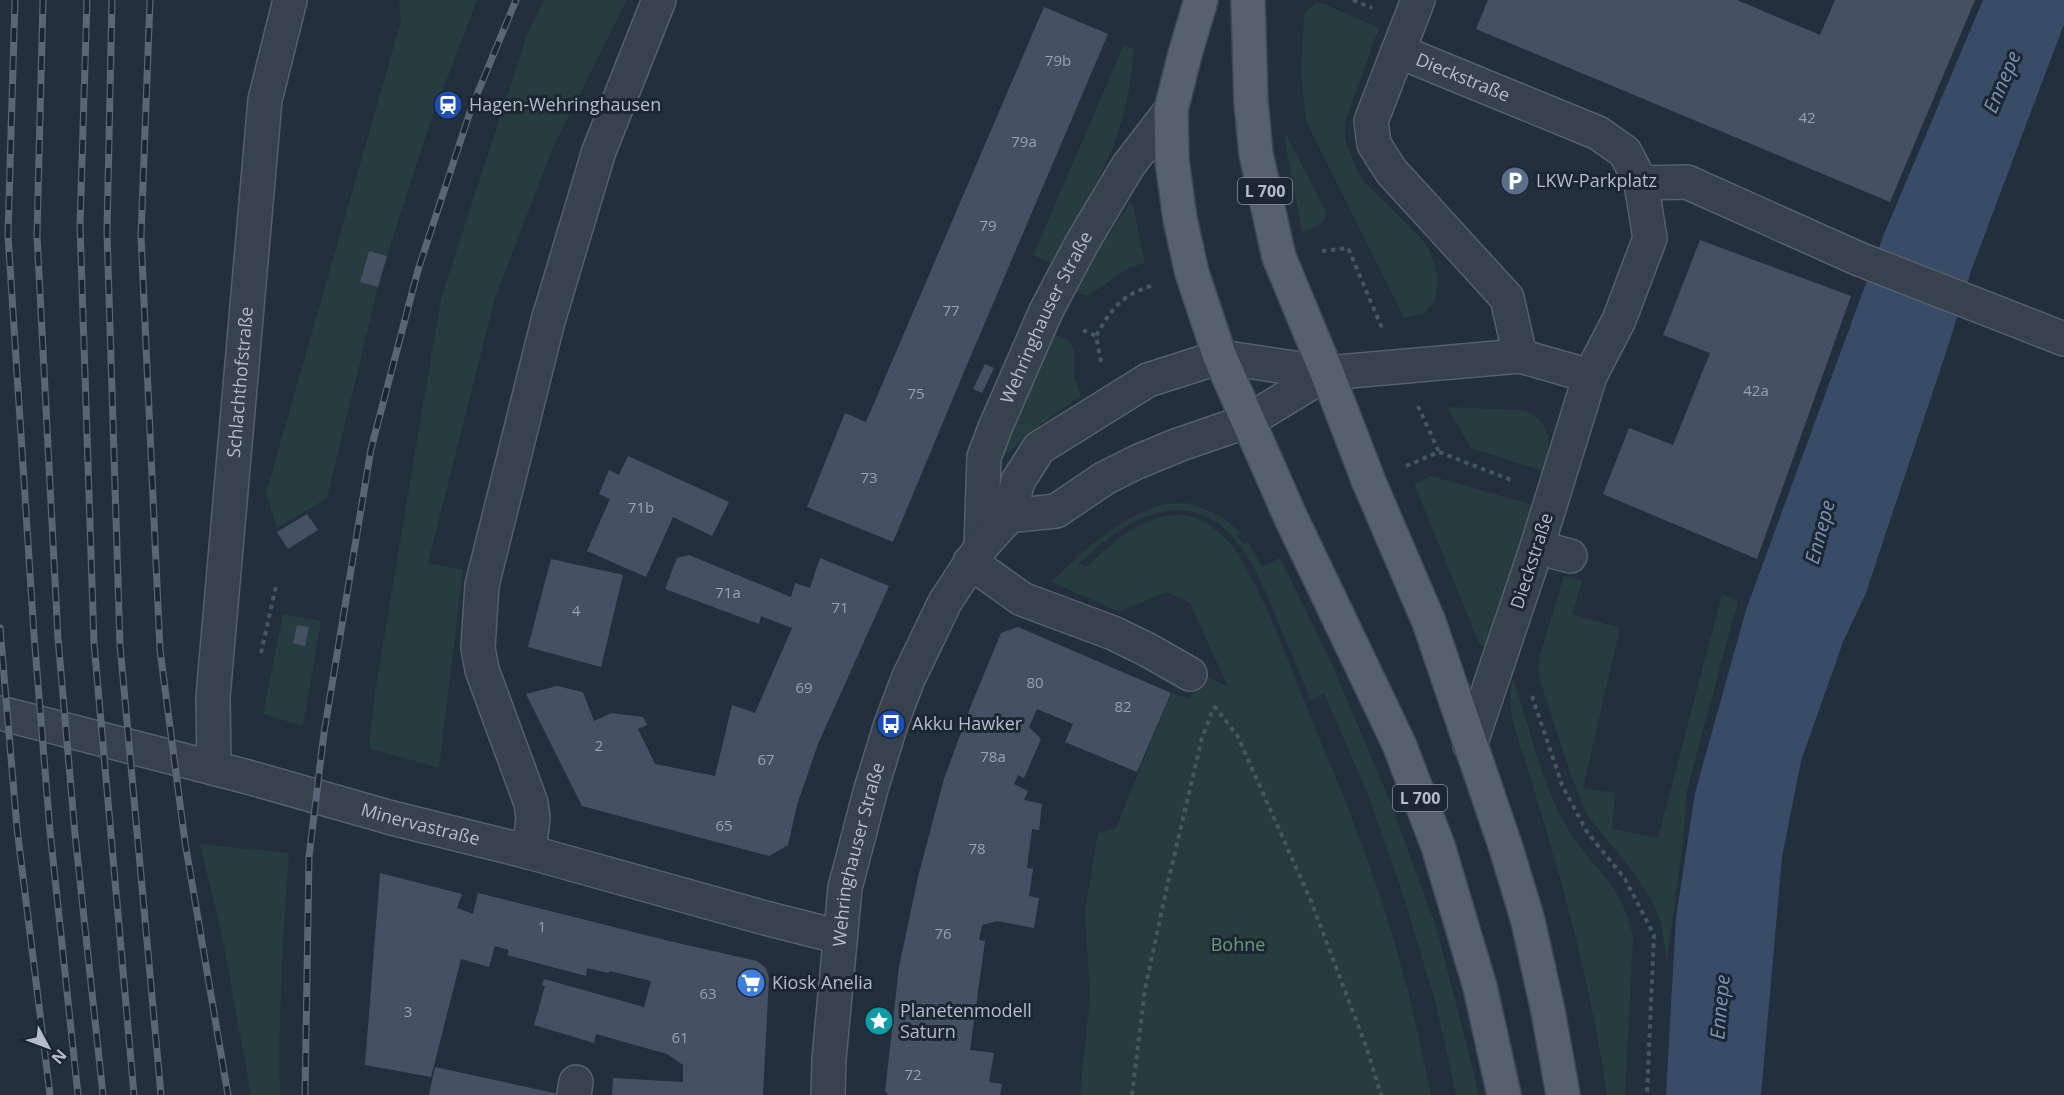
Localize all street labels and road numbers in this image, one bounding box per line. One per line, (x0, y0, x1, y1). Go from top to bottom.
street label: Dieckstraße (1413, 47, 1514, 107)
road number: L 700 (1238, 178, 1292, 204)
street label: Wehringhauser Straße (994, 226, 1097, 407)
street label: Schlachthofstraße (221, 305, 258, 459)
street label: Dieckstraße (1504, 510, 1558, 612)
street label: Wehringhauser Straße (827, 759, 889, 948)
road number: L 700 (1393, 785, 1447, 811)
street label: Minervastraße (358, 797, 483, 850)

